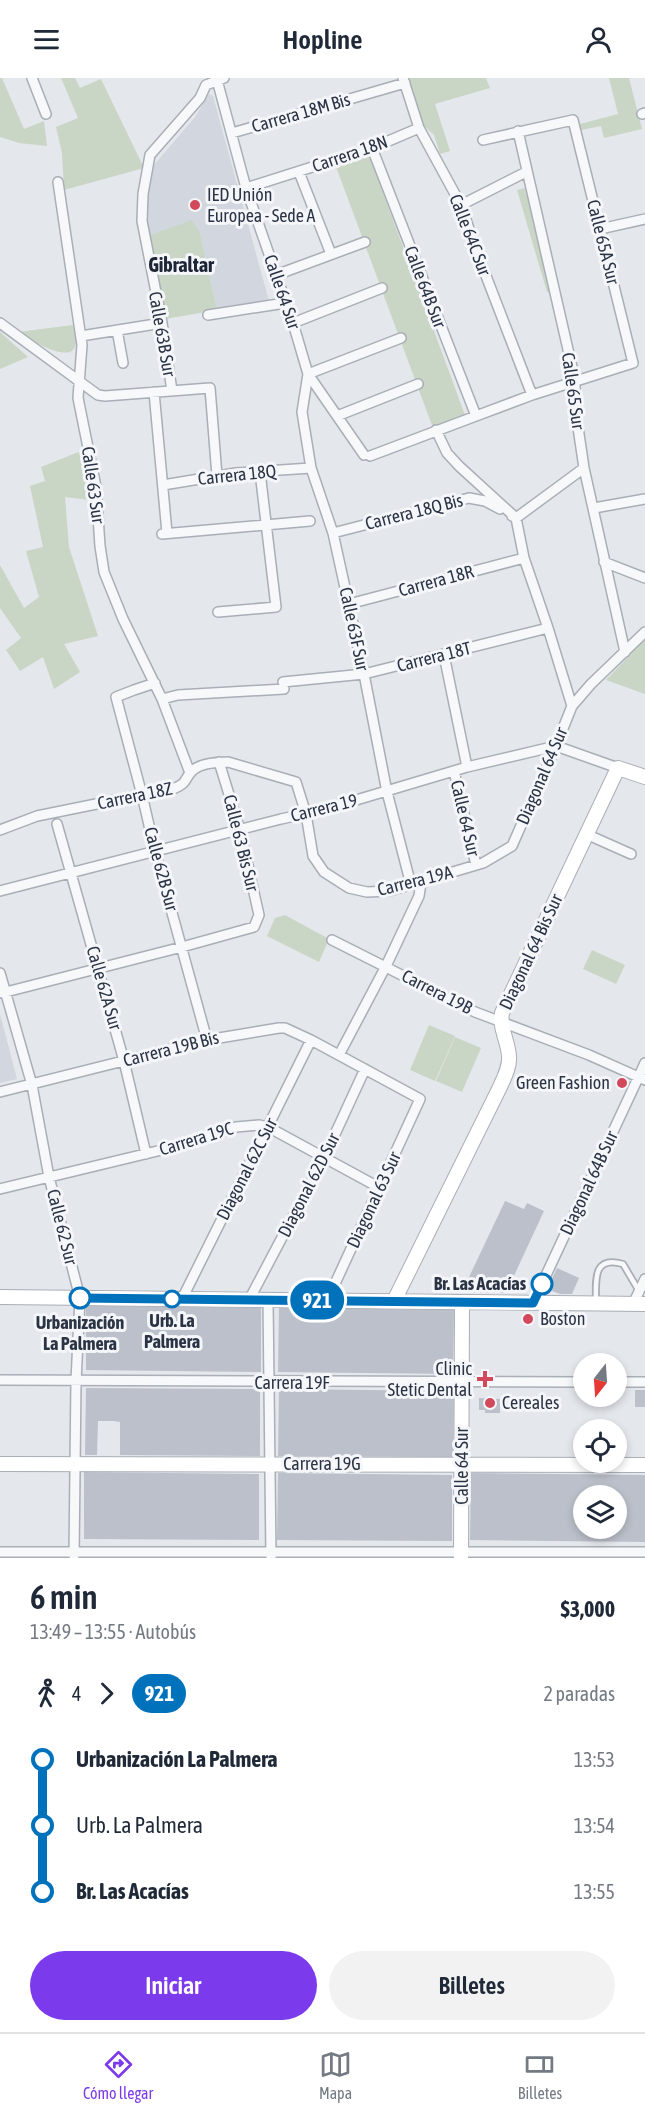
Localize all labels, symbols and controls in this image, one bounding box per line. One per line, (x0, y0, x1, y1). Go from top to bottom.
icon: menu (30, 23, 63, 56)
icon: person (582, 23, 615, 56)
text: Hopline (283, 24, 362, 55)
street label: Carrera 18M Bis (249, 88, 353, 137)
street label: Carrera 18N (309, 131, 390, 176)
place label: IED Unión Europea - Sede A (207, 184, 315, 226)
street label: Calle 64C Sur (445, 191, 496, 279)
street label: Calle 65A Sur (583, 197, 624, 287)
marker: IED Unión Europea - Sede A (188, 198, 202, 212)
street label: Calle 64B Sur (400, 243, 451, 331)
street label: Calle 64 Sur (260, 252, 305, 333)
district label: Gibraltar (148, 253, 215, 276)
street label: Calle 63B Sur (145, 290, 180, 379)
street label: Calle 65 Sur (558, 351, 589, 431)
street label: Calle 63 Sur (78, 445, 109, 525)
street label: Carrera 18Q (197, 460, 278, 489)
street label: Carrera 18Q Bis (363, 489, 465, 534)
street label: Carrera 18R (396, 560, 476, 601)
street label: Calle 63F Sur (335, 585, 374, 673)
street label: Carrera 18T (395, 637, 473, 676)
street label: Diagonal 64 Sur (512, 723, 572, 828)
street label: Carrera 18Z (96, 777, 174, 814)
street label: Calle 64 Sur (447, 778, 485, 859)
street label: Carrera 19 (288, 789, 359, 826)
street label: Calle 63 Bis Sur (219, 792, 264, 894)
street label: Calle 62B Sur (140, 825, 183, 914)
street label: Carrera 19A (375, 861, 455, 900)
street label: Diagonal 64 Bis Sur (495, 890, 567, 1013)
street label: Calle 62A Sur (83, 944, 127, 1033)
street label: Carrera 19B (398, 965, 476, 1018)
street label: Carrera 19B Bis (121, 1026, 221, 1071)
place label: Green Fashion (516, 1072, 610, 1093)
marker: Green Fashion (615, 1076, 629, 1090)
street label: Diagonal 62C Sur (212, 1114, 282, 1223)
street label: Carrera 19C (156, 1117, 235, 1160)
street label: Diagonal 64B Sur (555, 1127, 622, 1238)
street label: Diagonal 62D Sur (273, 1129, 344, 1240)
street label: Diagonal 63 Sur (342, 1148, 405, 1251)
street label: Calle 62 Sur (43, 1187, 82, 1268)
place label: Br. Las Acacías (434, 1273, 527, 1294)
marker: Br. Las Acacías (531, 1273, 553, 1295)
line badge: 921 (282, 1280, 352, 1320)
marker: Urbanización La Palmera (69, 1287, 91, 1309)
text: 921 (302, 1288, 332, 1312)
marker: Urb. La Palmera (163, 1290, 181, 1308)
place label: Boston (540, 1308, 586, 1329)
place label: Urb. La Palmera (144, 1310, 200, 1352)
place label: Urbanización La Palmera (36, 1312, 125, 1354)
marker: Boston (521, 1312, 535, 1326)
north arrow (573, 1353, 627, 1407)
map controls (573, 1353, 627, 1539)
place label: Clinic Stetic Dental (388, 1358, 472, 1400)
marker: Clinic Stetic Dental (476, 1370, 494, 1388)
street label: Carrera 19F (254, 1372, 330, 1393)
place label: Cereales (502, 1392, 559, 1413)
marker: Cereales (483, 1396, 497, 1410)
button: locate (573, 1419, 627, 1473)
street label: Calle 64 Sur (451, 1427, 472, 1505)
street label: Carrera 19G (283, 1453, 361, 1474)
button: layers (573, 1485, 627, 1539)
text: 6 min (30, 1578, 97, 1616)
text: $3,000 (560, 1596, 615, 1622)
text: 13:49 – 13:55 · Autobús (30, 1620, 196, 1643)
icon: walk (30, 1677, 63, 1710)
icon: forward (90, 1677, 123, 1710)
text: 921 (144, 1681, 174, 1705)
text: 4 (72, 1682, 81, 1705)
text: 2 paradas (543, 1682, 615, 1705)
text: Urbanización La Palmera (76, 1746, 278, 1772)
text: 13:53 (574, 1748, 615, 1771)
text: Urb. La Palmera (76, 1812, 203, 1838)
text: 13:54 (574, 1814, 615, 1837)
text: Br. Las Acacías (76, 1878, 189, 1904)
text: 13:55 (574, 1880, 615, 1903)
button: Iniciar (30, 1951, 317, 2020)
button: Billetes (329, 1951, 615, 2020)
tab: Cómo llegar (83, 2048, 153, 2102)
tab: Mapa (319, 2048, 352, 2102)
tab: Billetes (518, 2048, 562, 2102)

